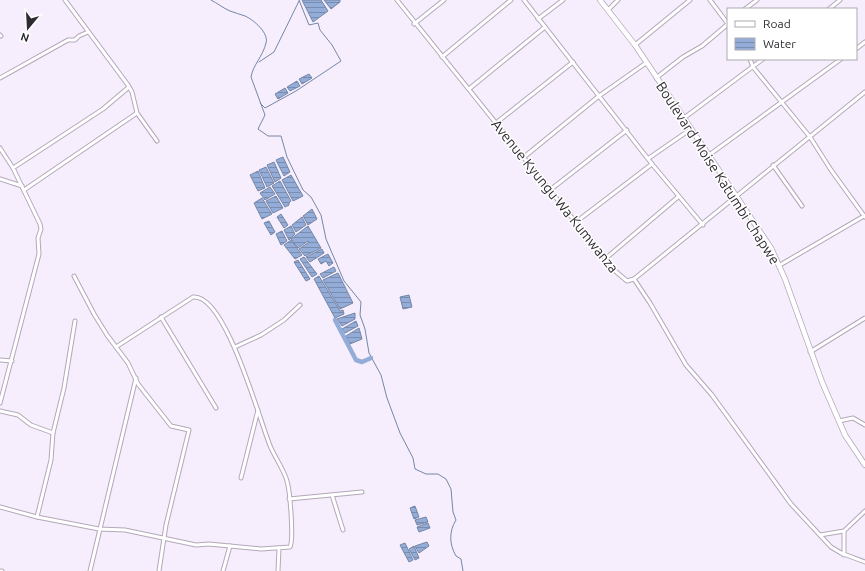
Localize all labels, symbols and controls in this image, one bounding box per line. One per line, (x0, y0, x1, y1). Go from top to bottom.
north arrow (8, 8, 48, 48)
legend (727, 8, 857, 60)
text: Road (763, 17, 791, 30)
text: N (19, 31, 31, 44)
text: Water (763, 37, 796, 50)
street label: Boulevard Moise Katumbi Chapwe (653, 79, 783, 267)
street label: Avenue Kyungu Wa Kumwanza (488, 116, 622, 276)

